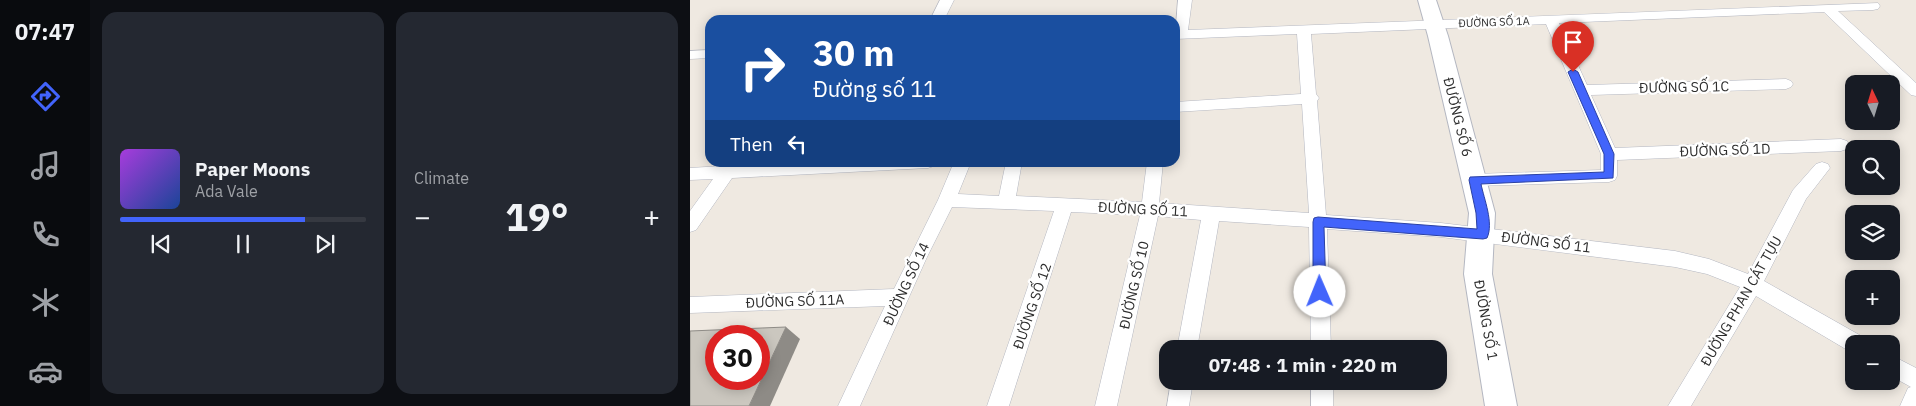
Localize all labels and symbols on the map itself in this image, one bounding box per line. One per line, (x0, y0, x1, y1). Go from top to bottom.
street label: ĐƯỜNG SỐ 1A (1458, 12, 1530, 30)
pin (1552, 21, 1594, 72)
street label: ĐƯỜNG SỐ 1C (1639, 74, 1730, 97)
street label: ĐƯỜNG SỐ 6 (1439, 75, 1480, 159)
north arrow (1845, 75, 1900, 130)
street label: ĐƯỜNG SỐ 1D (1679, 136, 1771, 161)
street label: ĐƯỜNG SỐ 11 (1098, 195, 1189, 220)
street label: ĐƯỜNG SỐ 11 (1500, 225, 1592, 256)
street label: ĐƯỜNG PHAN CÁT TỰU (1695, 232, 1786, 369)
street label: ĐƯỜNG SỐ 14 (876, 238, 933, 329)
street label: ĐƯỜNG SỐ 10 (1112, 238, 1153, 331)
street label: ĐƯỜNG SỐ 12 (1006, 260, 1055, 351)
position arrow (1293, 265, 1345, 317)
street label: ĐƯỜNG SỐ 1 (1470, 278, 1505, 362)
street label: ĐƯỜNG SỐ 11A (745, 287, 845, 312)
speed limit sign: 30 (705, 325, 770, 390)

